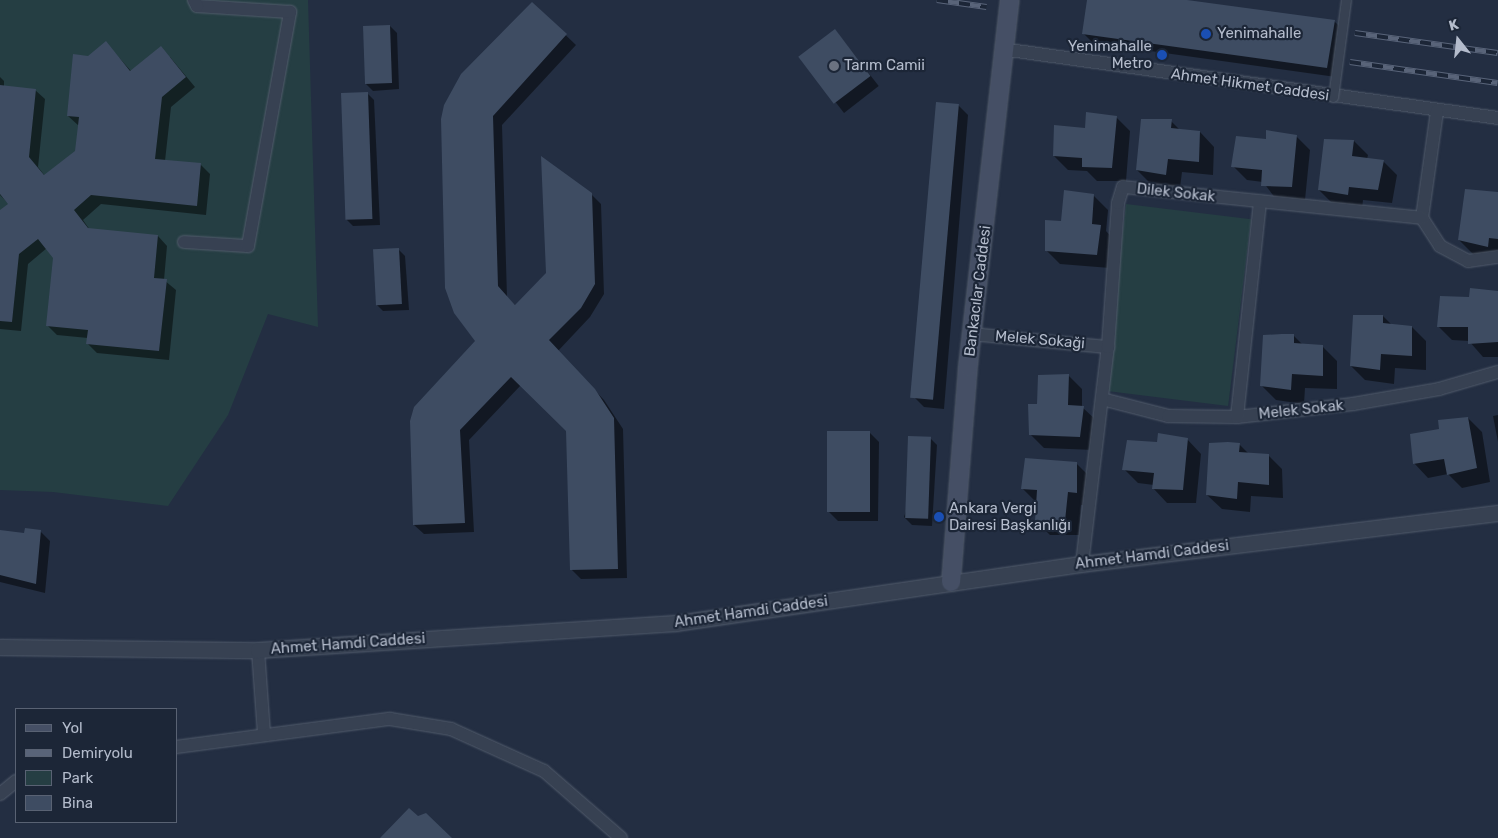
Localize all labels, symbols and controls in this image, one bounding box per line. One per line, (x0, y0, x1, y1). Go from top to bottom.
north arrow (1433, 15, 1483, 65)
text: K (1447, 16, 1461, 35)
place label: Yenimahalle (1217, 25, 1301, 43)
marker: Yenimahalle (1199, 27, 1213, 41)
place label: Yenimahalle Metro (1068, 37, 1152, 72)
marker: Yenimahalle Metro (1156, 49, 1168, 61)
place label: Tarım Camii (844, 57, 925, 75)
marker: Tarım Camii (828, 60, 840, 72)
street label: Ahmet Hikmet Caddesi (1170, 65, 1330, 105)
street label: Dilek Sokak (1136, 180, 1216, 206)
street label: Bankacılar Caddesi (961, 224, 995, 358)
street label: Melek Sokaği (994, 327, 1086, 353)
street label: Melek Sokak (1258, 397, 1344, 423)
place label: Ankara Vergi Dairesi Başkanlığı (949, 499, 1071, 534)
marker: Ankara Vergi Dairesi Başkanlığı (933, 511, 945, 523)
street label: Ahmet Hamdi Caddesi (1074, 537, 1230, 573)
street label: Ahmet Hamdi Caddesi (673, 592, 829, 632)
street label: Ahmet Hamdi Caddesi (270, 630, 426, 658)
legend (15, 708, 178, 823)
text: Yol (62, 719, 83, 737)
text: Demiryolu (62, 744, 133, 762)
text: Park (62, 769, 93, 787)
text: Bina (62, 794, 93, 812)

